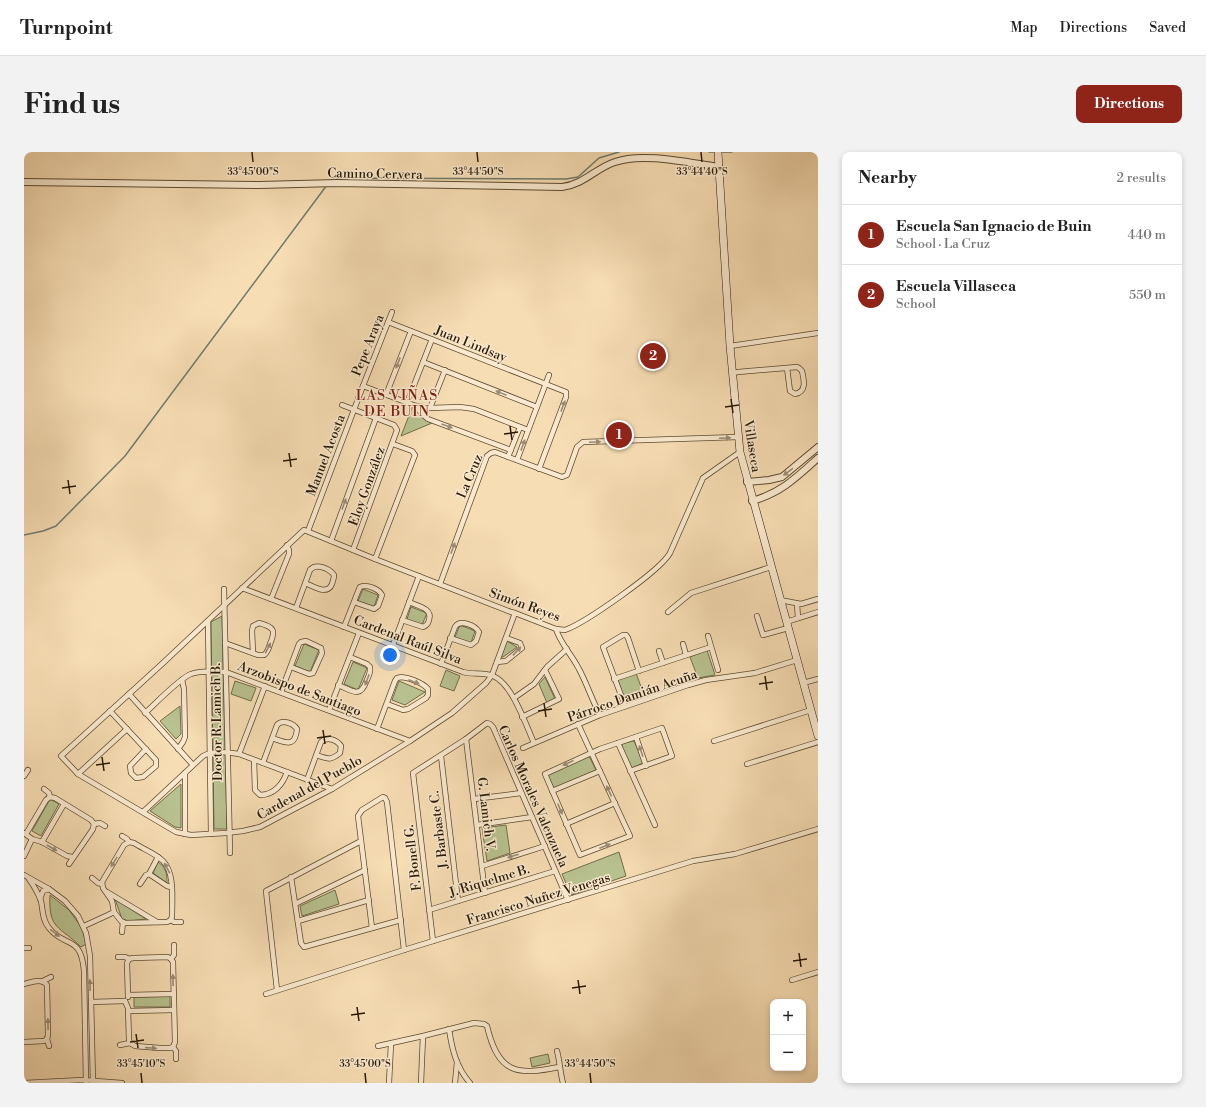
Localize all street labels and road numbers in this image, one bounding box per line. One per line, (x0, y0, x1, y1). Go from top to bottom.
street label: Camino Cervera (327, 165, 423, 183)
street label: Pepe Araya (348, 312, 388, 379)
street label: Juan Lindsay (431, 322, 510, 366)
street label: Manuel Acosta (303, 412, 349, 498)
street label: Villaseca (740, 418, 764, 474)
street label: Eloy González (345, 445, 389, 528)
street label: La Cruz (453, 452, 486, 501)
street label: Simón Reyes (487, 585, 563, 625)
street label: Cardenal Raúl Silva (351, 612, 464, 668)
street label: Arzobispo de Santiago (235, 658, 364, 720)
street label: Doctor R. Lamich B. (208, 663, 226, 781)
street label: Párroco Damián Acuña (565, 666, 700, 726)
street label: Carlos Morales Valenzuela (495, 723, 572, 870)
street label: Cardenal del Pueblo (254, 752, 365, 823)
street label: G. Lamich V. (474, 776, 498, 852)
street label: J. Barbaste C. (426, 790, 452, 871)
street label: F. Bonell G. (401, 824, 425, 892)
street label: J. Riquelme B. (446, 861, 531, 901)
street label: Francisco Nuñez Venegas (464, 869, 612, 928)

